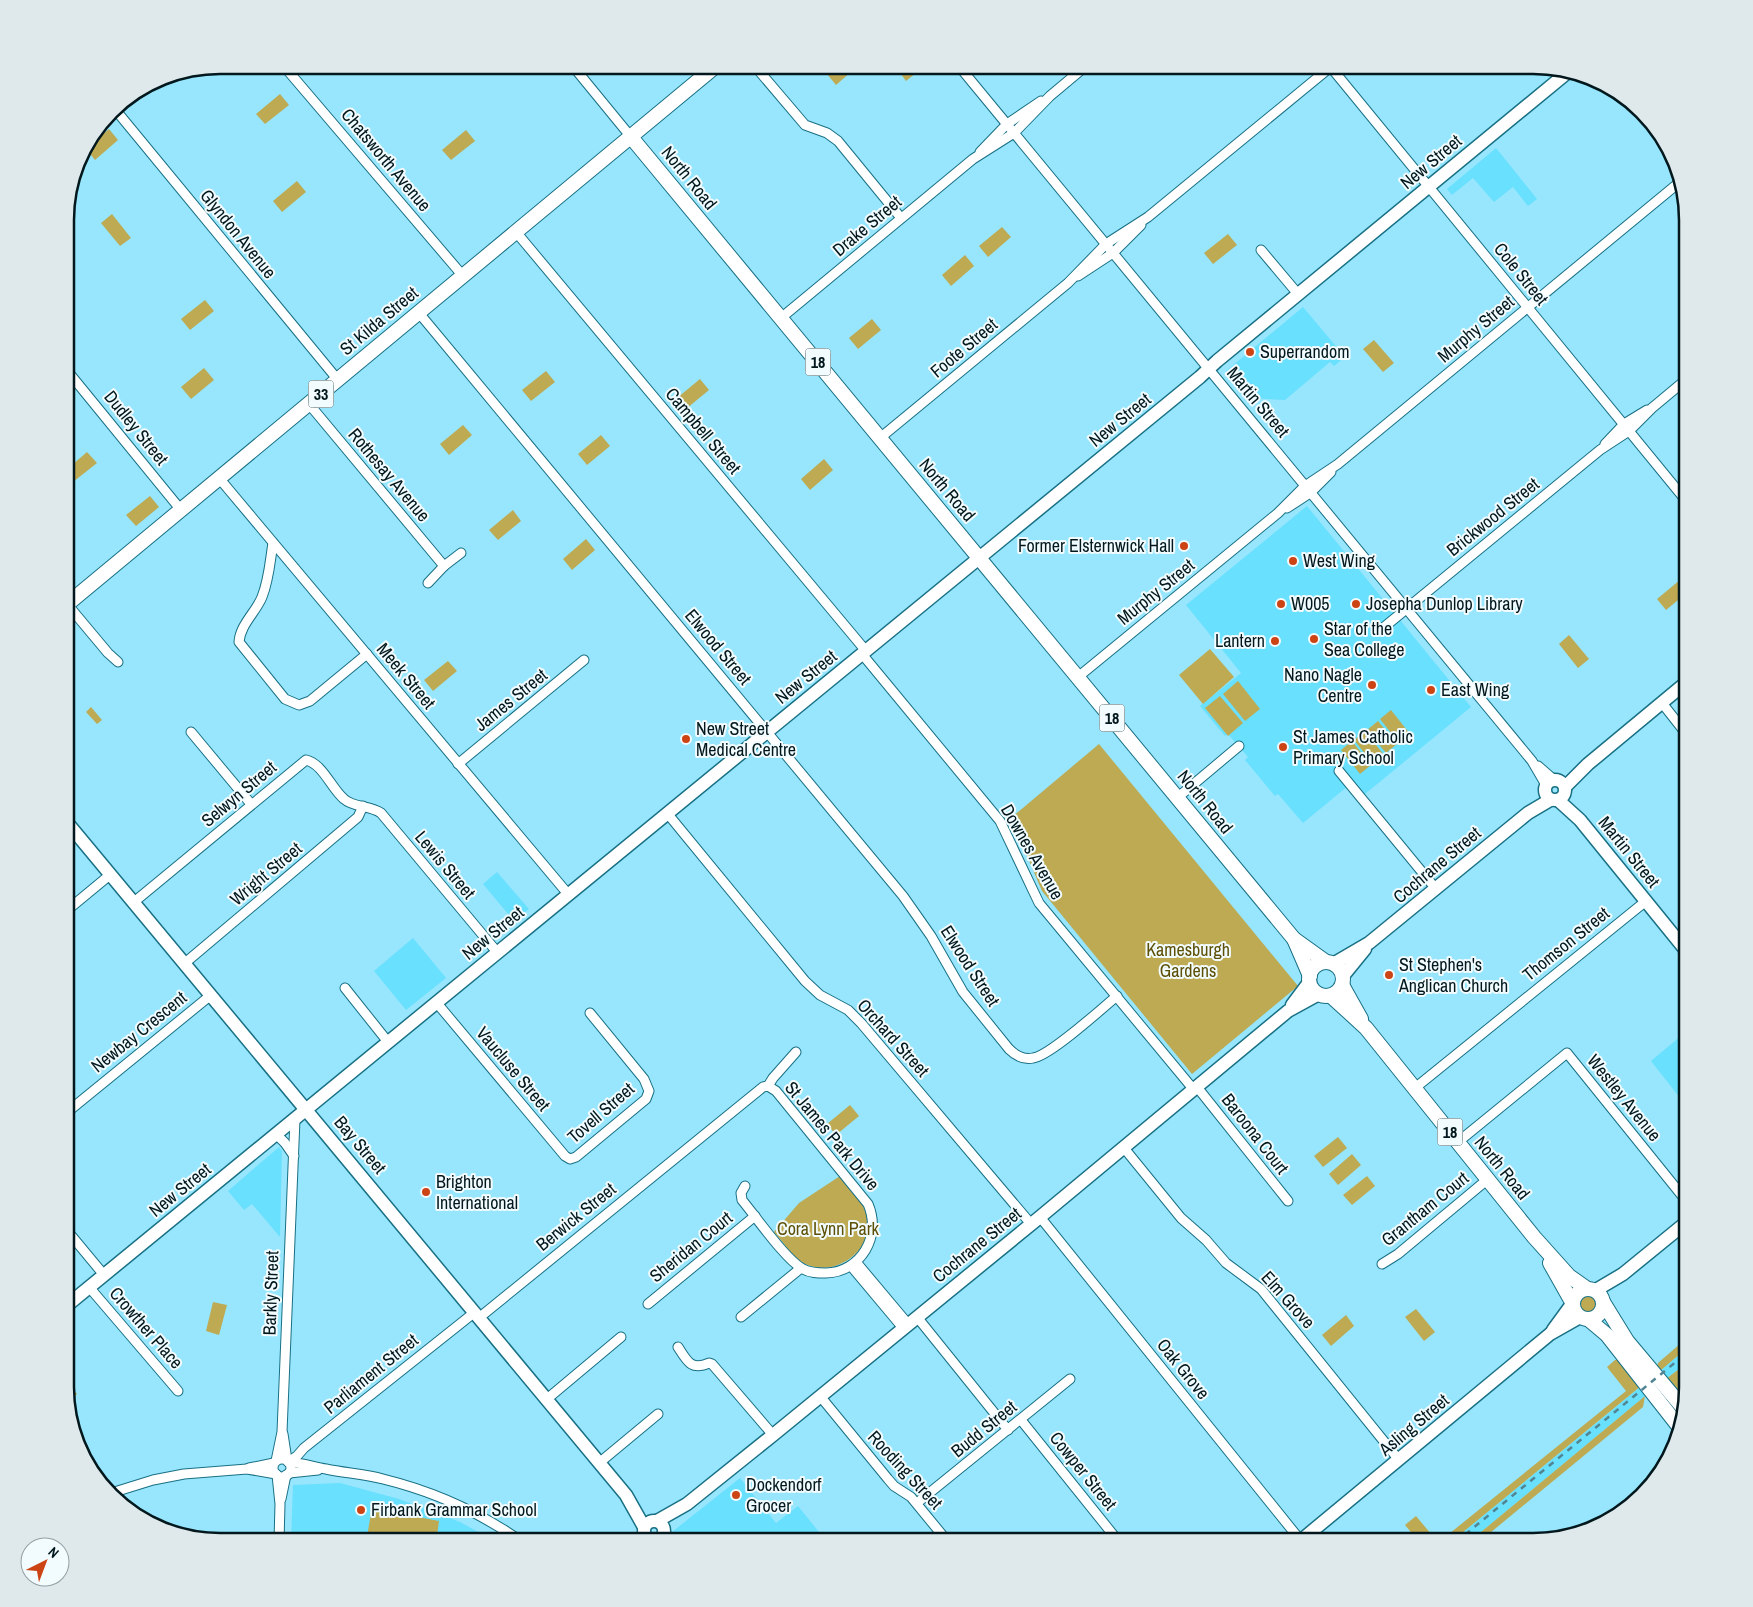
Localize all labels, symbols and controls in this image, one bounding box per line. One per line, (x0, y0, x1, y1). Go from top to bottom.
street label: Chatsworth Avenue (336, 103, 437, 217)
street label: New Street (1395, 129, 1467, 195)
street label: North Road (656, 140, 723, 215)
street label: Glyndon Avenue (195, 184, 282, 284)
street label: Drake Street (827, 189, 906, 262)
street label: Cole Street (1488, 237, 1554, 310)
street label: St Kilda Street (334, 280, 423, 361)
street label: Murphy Street (1432, 289, 1519, 368)
street label: Foote Street (925, 312, 1003, 383)
place label: Superrandom (1260, 339, 1349, 364)
marker: Superrandom (1244, 346, 1256, 358)
road number: 18 (806, 348, 830, 376)
street label: Martin Street (1221, 361, 1295, 442)
road number: 33 (308, 380, 334, 408)
street label: Campbell Street (660, 382, 747, 479)
street label: Dudley Street (99, 385, 174, 470)
street label: New Street (1083, 387, 1156, 452)
street label: Rothesay Avenue (343, 422, 436, 527)
street label: North Road (914, 453, 981, 527)
street label: Brickwood Street (1441, 472, 1544, 562)
place label: Former Elsternwick Hall (1018, 533, 1174, 558)
marker: Former Elsternwick Hall (1178, 540, 1190, 552)
place label: West Wing (1303, 548, 1376, 573)
street label: Murphy Street (1112, 553, 1200, 630)
marker: West Wing (1287, 555, 1299, 567)
place label: W005 (1291, 591, 1330, 616)
place label: Josepha Dunlop Library (1366, 591, 1523, 616)
marker: W005 (1275, 598, 1287, 610)
marker: Josepha Dunlop Library (1350, 598, 1362, 610)
street label: Elwood Street (679, 603, 757, 690)
place label: Star of the Sea College (1324, 616, 1404, 662)
place label: Lantern (1215, 628, 1265, 653)
marker: Star of the Sea College (1308, 633, 1320, 645)
marker: Lantern (1269, 635, 1281, 647)
street label: Meek Street (371, 637, 442, 714)
street label: New Street (769, 644, 842, 709)
place label: Nano Nagle Centre (1284, 662, 1362, 708)
street label: James Street (469, 663, 552, 737)
place label: East Wing (1441, 677, 1510, 702)
marker: Nano Nagle Centre (1366, 679, 1378, 691)
marker: East Wing (1425, 684, 1437, 696)
road number: 18 (1100, 704, 1124, 731)
place label: New Street Medical Centre (696, 716, 796, 762)
place label: St James Catholic Primary School (1293, 724, 1413, 770)
marker: New Street Medical Centre (680, 733, 692, 745)
marker: St James Catholic Primary School (1277, 741, 1289, 753)
street label: Selwyn Street (196, 755, 282, 832)
street label: North Road (1172, 764, 1239, 839)
street label: Downes Avenue (995, 799, 1070, 904)
street label: Martin Street (1593, 811, 1666, 893)
street label: Cochrane Street (1387, 820, 1486, 909)
street label: Lewis Street (409, 825, 481, 904)
street label: Wright Street (224, 836, 307, 911)
street label: New Street (456, 900, 529, 965)
street label: Thomson Street (1517, 901, 1614, 986)
street label: Elwood Street (935, 920, 1006, 1011)
park label: Kamesburgh Gardens (1146, 937, 1230, 983)
place label: St Stephen's Anglican Church (1398, 952, 1508, 998)
marker: St Stephen's Anglican Church (1383, 969, 1395, 981)
street label: Newbay Crescent (86, 985, 192, 1078)
street label: Orchard Street (852, 993, 935, 1082)
street label: Vaucluse Street (471, 1021, 556, 1116)
street label: Westley Avenue (1582, 1049, 1667, 1146)
street label: St James Park Drive (779, 1076, 885, 1196)
street label: Tovell Street (562, 1077, 640, 1149)
street label: Baroona Court (1216, 1088, 1295, 1179)
street label: Bay Street (329, 1110, 392, 1179)
road number: 18 (1438, 1118, 1462, 1146)
street label: North Road (1469, 1130, 1536, 1205)
street label: New Street (143, 1157, 216, 1222)
street label: Grantham Court (1376, 1166, 1474, 1252)
place label: Brighton International (436, 1169, 518, 1215)
street label: Berwick Street (531, 1177, 621, 1257)
marker: Brighton International (420, 1186, 432, 1198)
street label: Cochrane Street (927, 1201, 1026, 1288)
street label: Sheridan Court (644, 1205, 737, 1288)
park label: Cora Lynn Park (777, 1216, 880, 1241)
street label: Barkly Street (257, 1250, 284, 1336)
street label: Elm Grove (1256, 1265, 1321, 1334)
street label: Crowther Place (104, 1281, 189, 1374)
street label: Parliament Street (318, 1328, 423, 1419)
street label: Oak Grove (1151, 1333, 1216, 1404)
street label: Asling Street (1373, 1388, 1454, 1462)
street label: Budd Street (946, 1394, 1022, 1463)
street label: Rooding Street (862, 1425, 948, 1514)
street label: Cowper Street (1044, 1426, 1123, 1515)
place label: Dockendorf Grocer (746, 1472, 822, 1518)
marker: Dockendorf Grocer (730, 1489, 742, 1501)
place label: Firbank Grammar School (371, 1497, 537, 1522)
marker: Firbank Grammar School (355, 1504, 367, 1516)
north arrow (20, 1537, 70, 1587)
text: N (45, 1543, 63, 1562)

